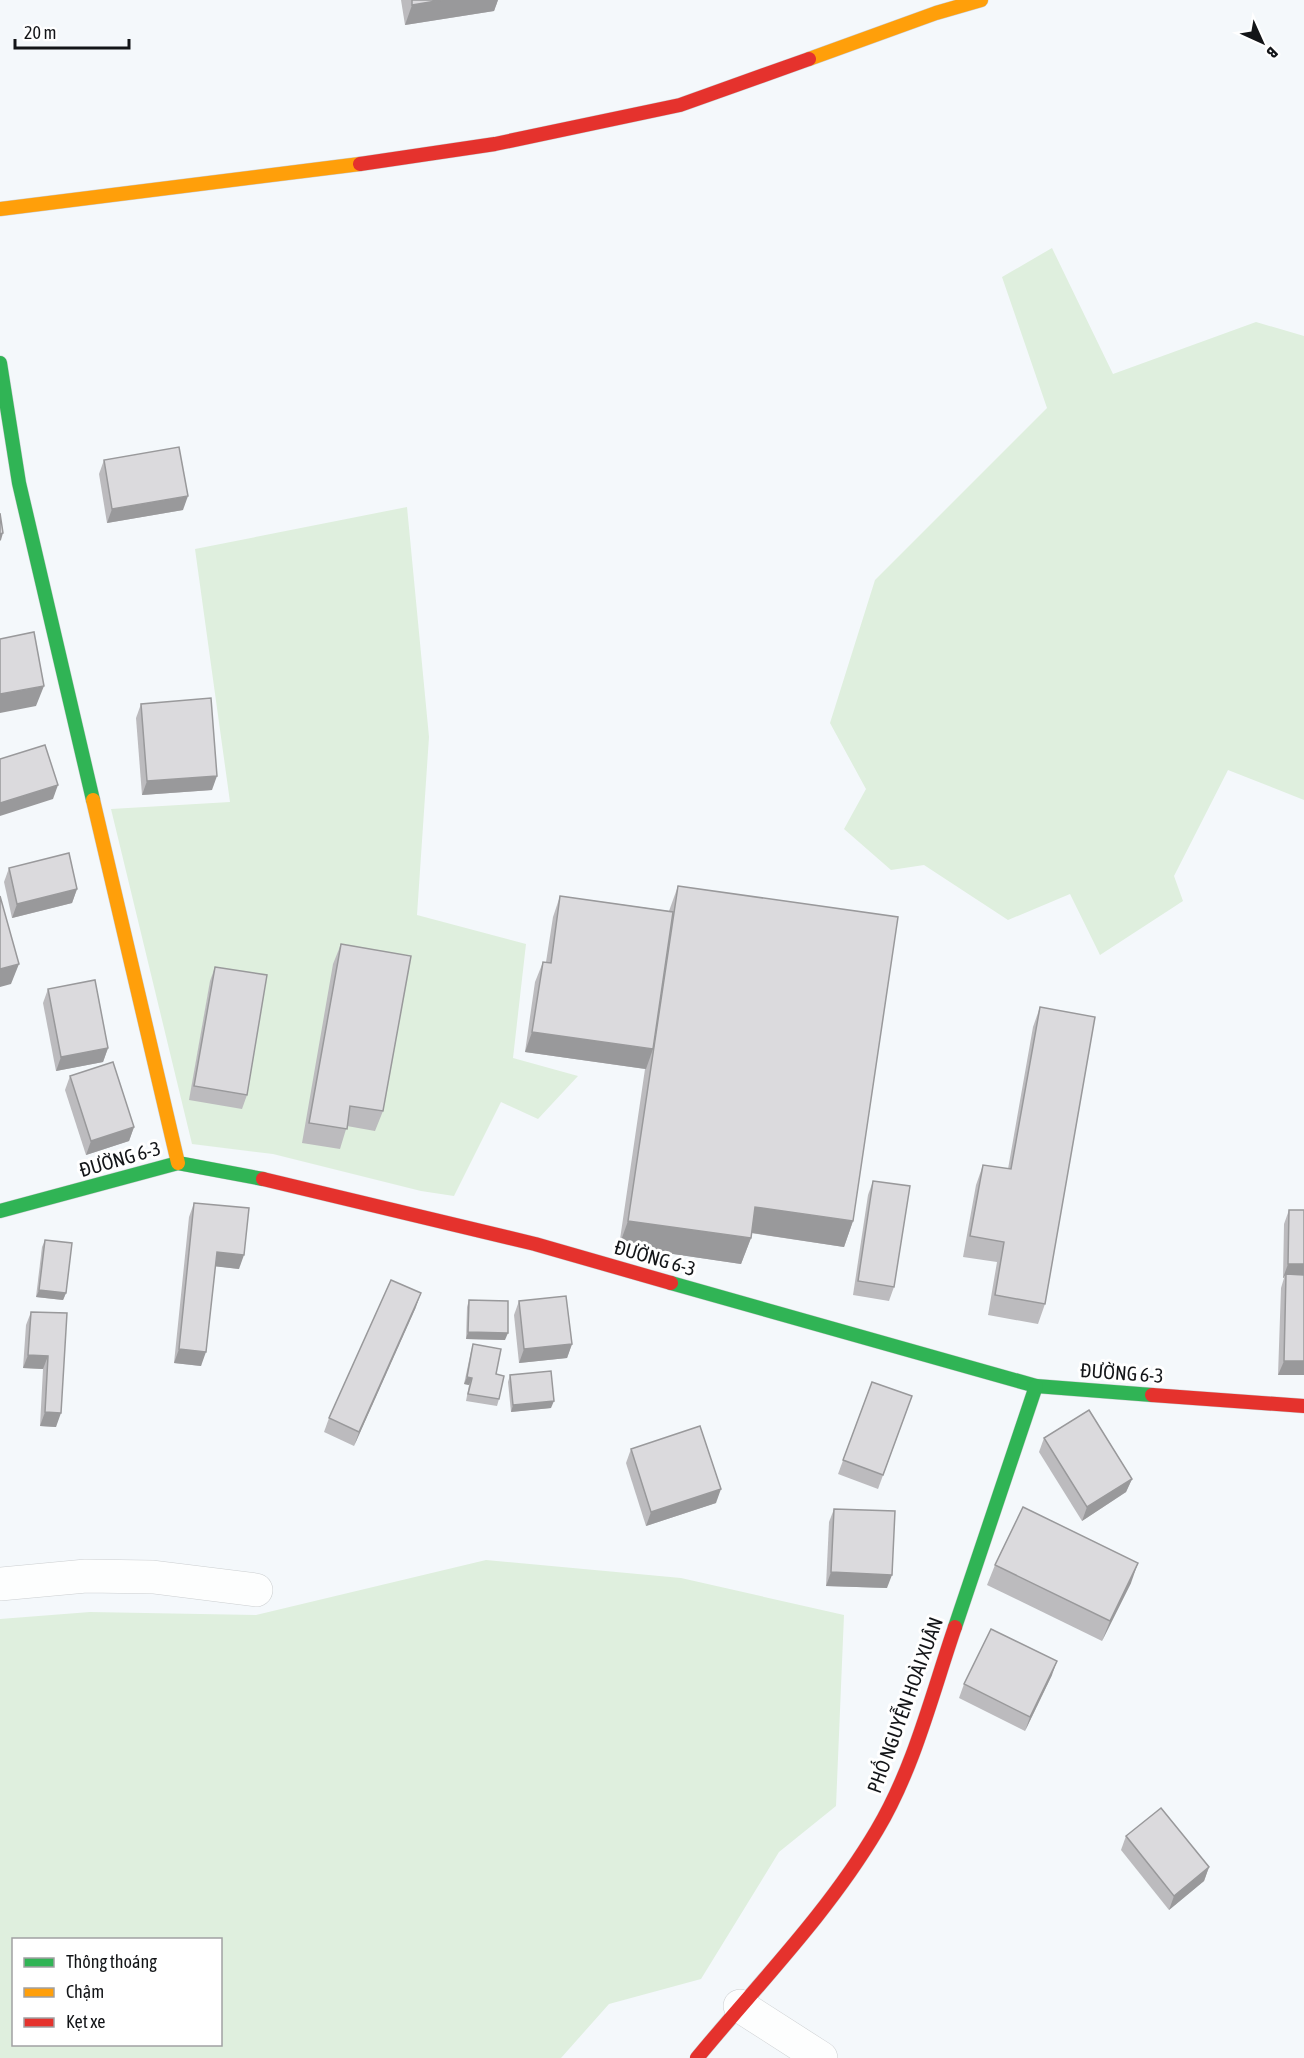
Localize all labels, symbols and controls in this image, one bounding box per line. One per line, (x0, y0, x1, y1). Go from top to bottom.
scale bar (15, 12, 129, 50)
north arrow (1232, 12, 1292, 72)
text: 20 m (24, 22, 56, 43)
text: B (1263, 44, 1282, 62)
street label: ĐƯỜNG 6-3 (76, 1136, 163, 1181)
street label: ĐƯỜNG 6-3 (612, 1235, 699, 1280)
street label: ĐƯỜNG 6-3 (1080, 1358, 1165, 1387)
street label: PHỐ NGUYỄN HOÀI XUÂN (860, 1613, 947, 1796)
legend (12, 1938, 222, 2046)
text: Thông thoáng (66, 1951, 157, 1972)
text: Chậm (66, 1981, 104, 2002)
text: Kẹt xe (66, 2011, 106, 2032)

